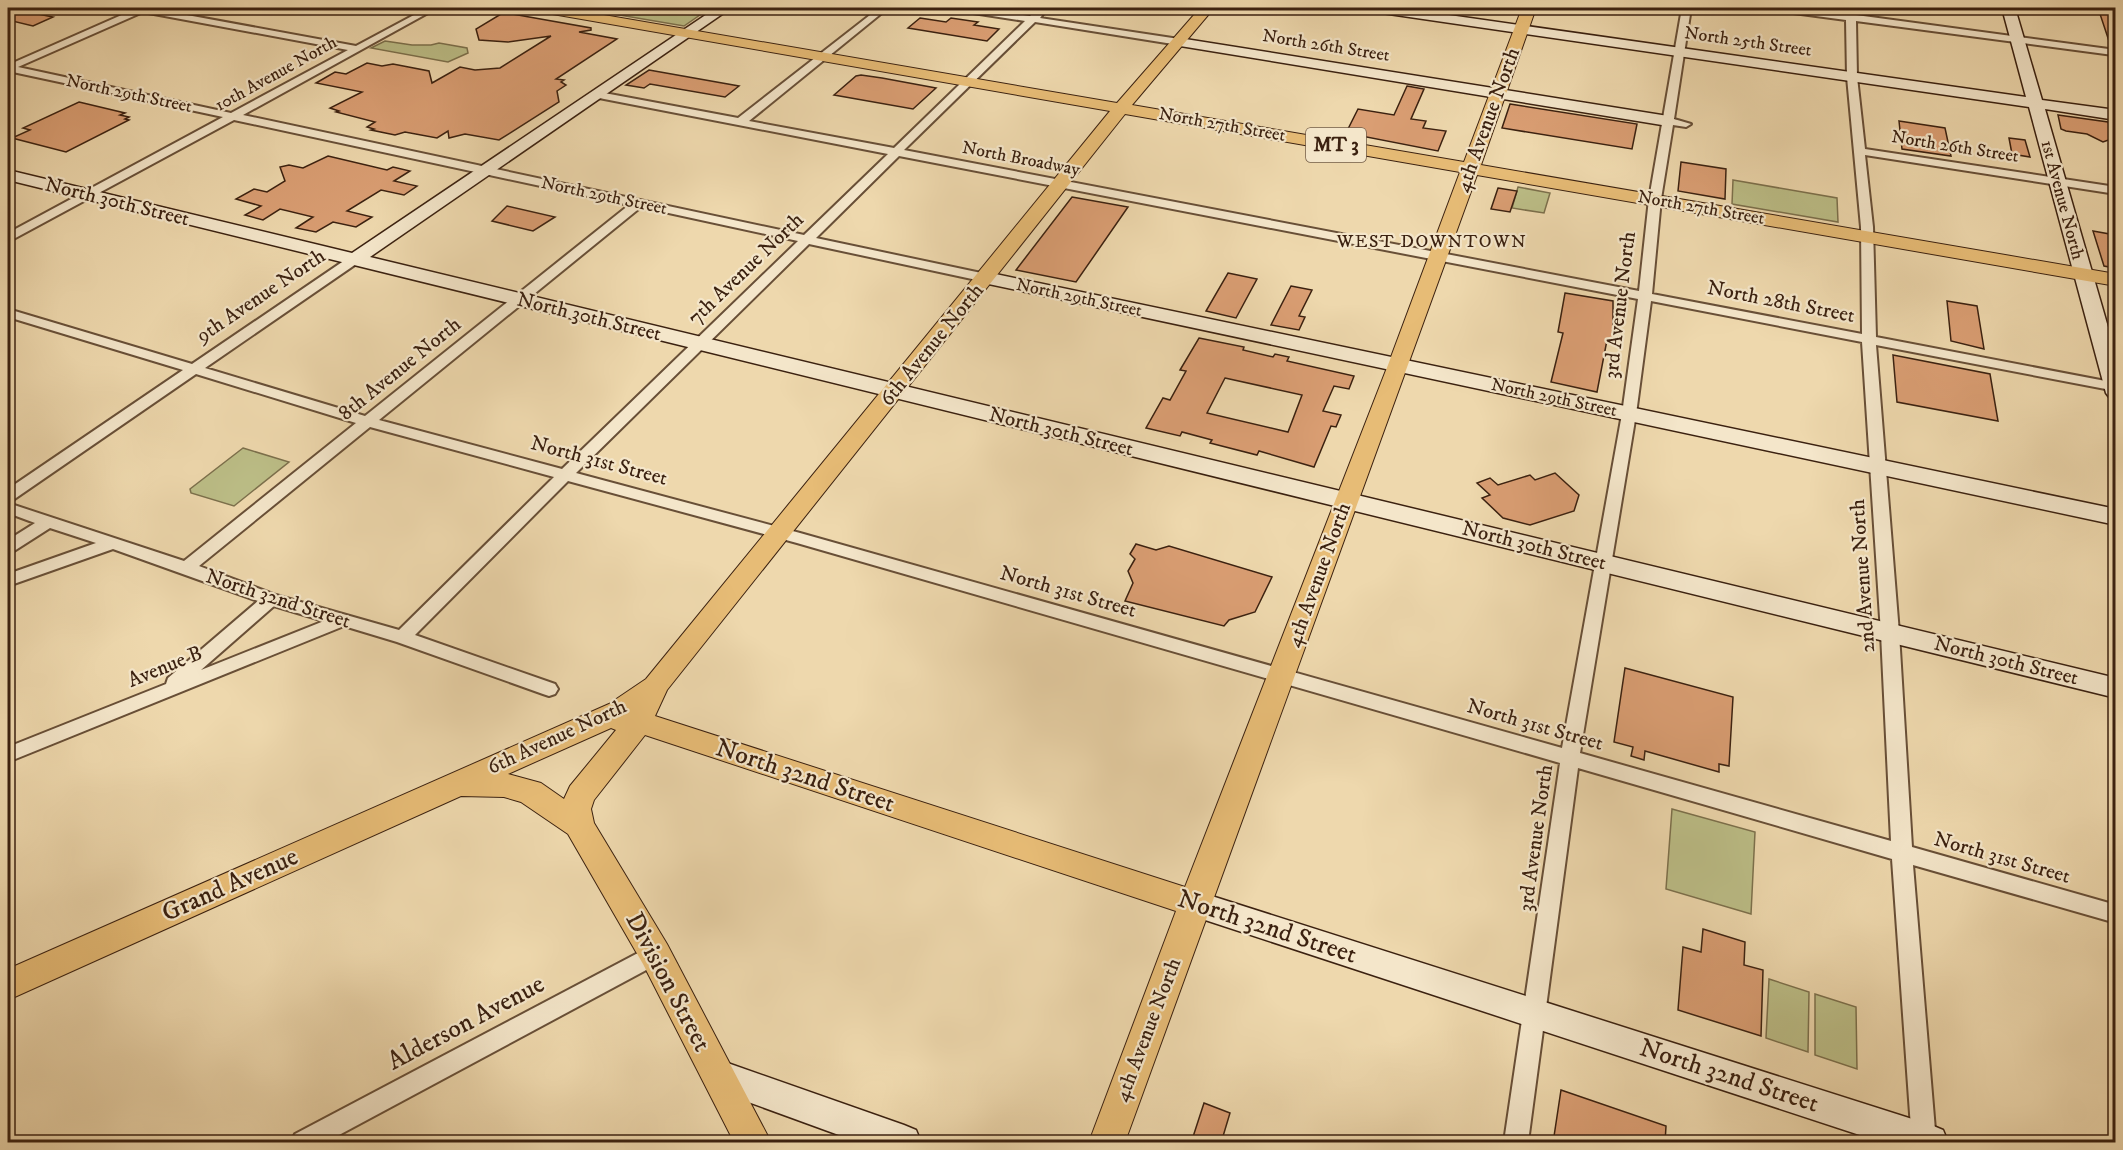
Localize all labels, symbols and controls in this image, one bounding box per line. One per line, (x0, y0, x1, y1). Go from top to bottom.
street label: North 25th Street (1683, 22, 1813, 62)
street label: North 26th Street (1261, 25, 1392, 67)
street label: 10th Avenue North (211, 31, 341, 117)
street label: 4th Avenue North (1450, 44, 1526, 196)
street label: North 29th Street (64, 70, 194, 118)
street label: North 27th Street (1157, 103, 1287, 147)
street label: North 26th Street (1890, 126, 2021, 168)
road number: MT 3 (1306, 128, 1366, 162)
street label: North Broadway (960, 137, 1082, 181)
street label: 1st Avenue North (2035, 138, 2089, 263)
street label: North 30th Street (42, 171, 192, 233)
street label: North 29th Street (539, 172, 669, 220)
street label: North 27th Street (1636, 186, 1766, 230)
street label: 7th Avenue North (683, 207, 809, 331)
street label: 3rd Avenue North (1598, 230, 1642, 380)
district label: WEST DOWNTOWN (1336, 231, 1527, 253)
street label: 9th Avenue North (191, 243, 331, 349)
street label: North 29th Street (1014, 274, 1144, 322)
street label: North 28th Street (1705, 275, 1857, 329)
street label: 6th Avenue North (874, 278, 990, 412)
street label: North 30th Street (514, 286, 664, 348)
street label: 8th Avenue North (333, 312, 467, 426)
street label: North 29th Street (1489, 374, 1619, 422)
street label: North 30th Street (986, 401, 1136, 463)
street label: North 31st Street (528, 430, 670, 492)
street label: 2nd Avenue North (1845, 498, 1881, 654)
street label: 4th Avenue North (1281, 499, 1357, 651)
street label: North 30th Street (1459, 515, 1609, 577)
street label: North 31st Street (997, 560, 1139, 624)
street label: North 32nd Street (202, 563, 354, 635)
street label: North 30th Street (1931, 630, 2081, 692)
street label: Avenue B (124, 640, 206, 694)
street label: 6th Avenue North (483, 693, 631, 781)
street label: North 31st Street (1464, 693, 1606, 757)
street label: North 32nd Street (711, 731, 899, 821)
street label: 3rd Avenue North (1513, 763, 1559, 913)
street label: North 31st Street (1931, 826, 2073, 890)
street label: Grand Avenue (157, 840, 303, 930)
street label: North 32nd Street (1173, 882, 1361, 972)
street label: Division Street (618, 907, 718, 1057)
street label: 4th Avenue North (1109, 954, 1187, 1106)
street label: Alderson Avenue (382, 968, 550, 1078)
street label: North 32nd Street (1635, 1031, 1823, 1121)

